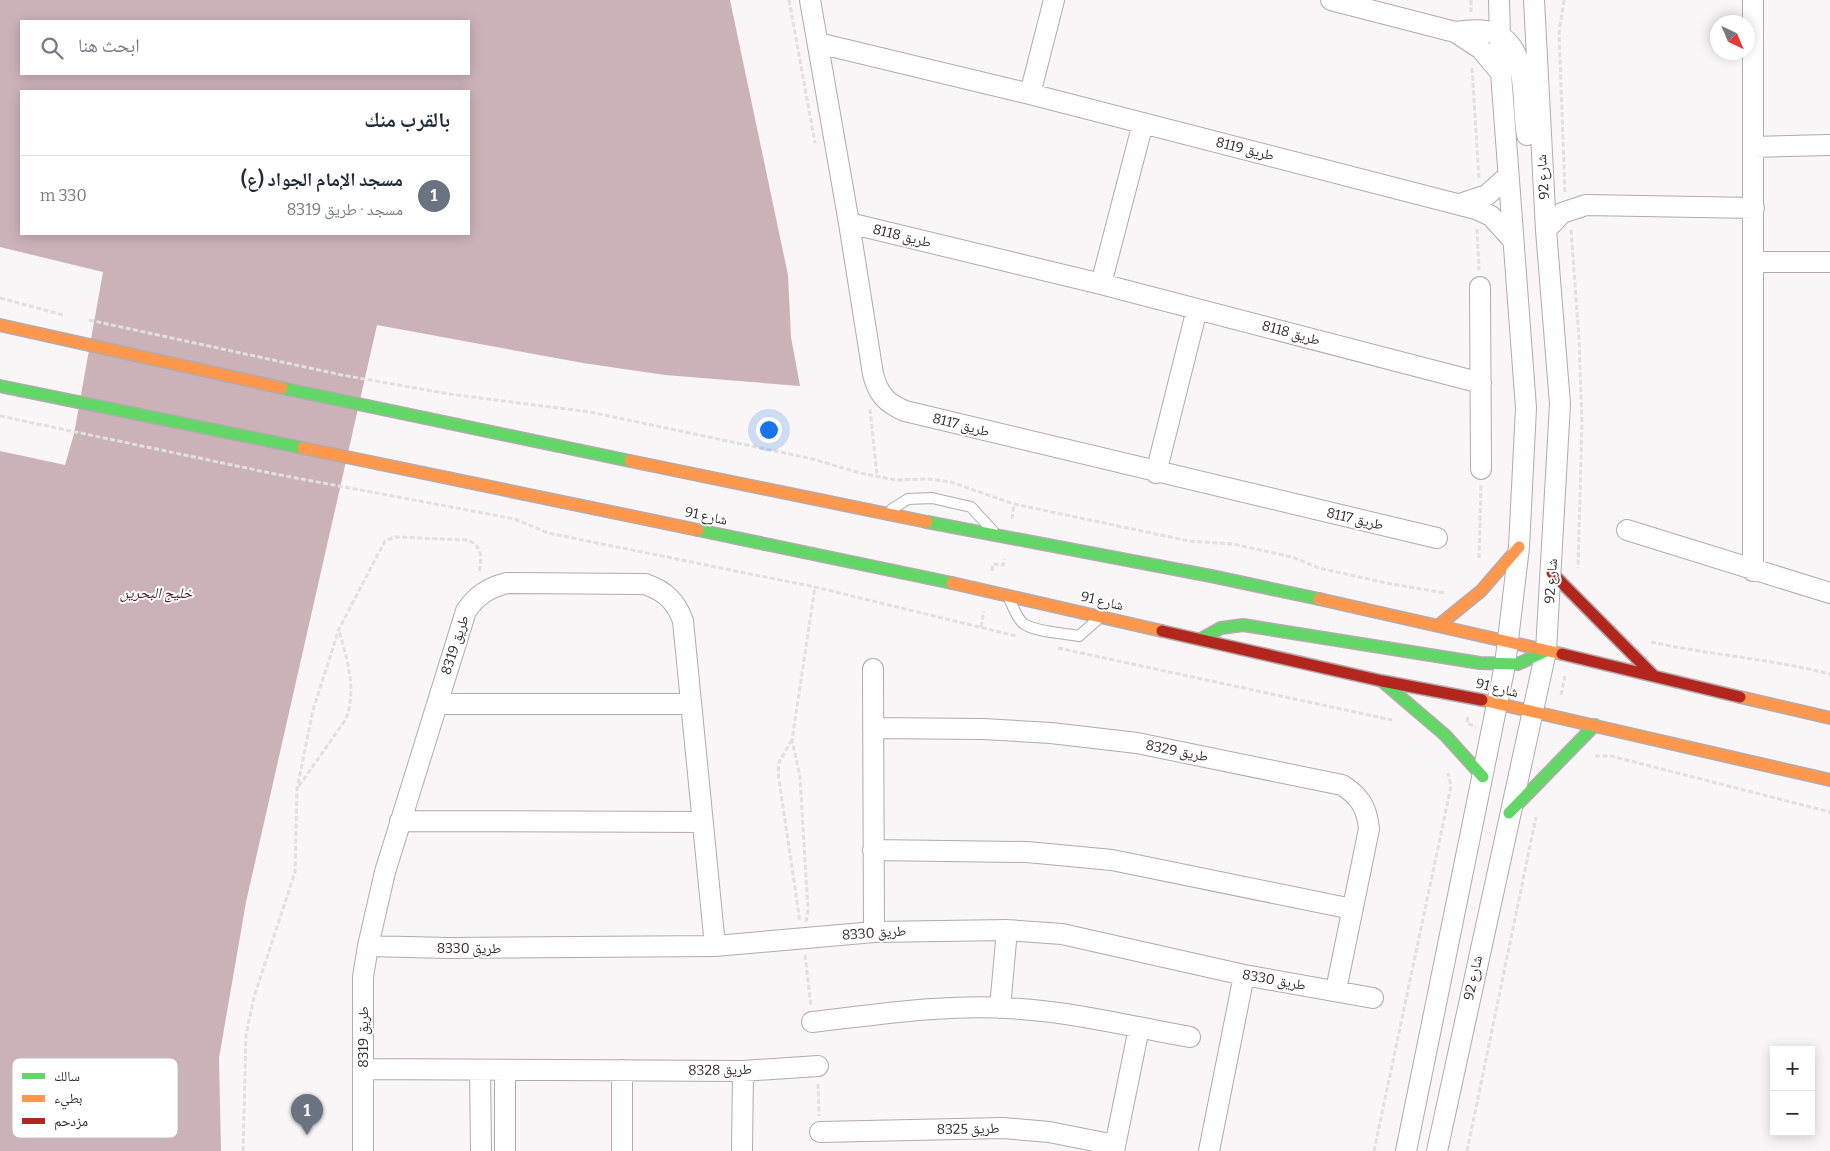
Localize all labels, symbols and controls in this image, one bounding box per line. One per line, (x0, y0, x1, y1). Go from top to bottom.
north arrow (1710, 15, 1755, 60)
search box (20, 20, 470, 75)
icon: search (38, 34, 66, 62)
text: ابحث هنا (78, 34, 140, 57)
text: بالقرب منك (364, 107, 450, 133)
street label: طريق 8119 (1214, 134, 1276, 165)
street label: شارع 92 (1533, 154, 1554, 200)
text: مسجد الإمام الجواد (ع) (241, 168, 403, 191)
text: 330 m (40, 186, 87, 205)
text: 1 (431, 186, 437, 205)
text: مسجد · طريق 8319 (287, 200, 403, 219)
street label: طريق 8118 (871, 221, 933, 252)
street label: طريق 8118 (1260, 317, 1322, 350)
street label: طريق 8117 (930, 410, 991, 441)
your location (756, 417, 782, 443)
street label: شارع 91 (683, 503, 729, 530)
street label: طريق 8117 (1325, 504, 1385, 535)
street label: شارع 92 (1541, 558, 1562, 604)
water label: خليج البحرين (120, 584, 193, 603)
street label: شارع 91 (1079, 588, 1125, 615)
street label: طريق 8319 (437, 613, 474, 677)
street label: شارع 91 (1474, 675, 1520, 702)
street label: طريق 8329 (1144, 737, 1210, 766)
street label: طريق 8330 (841, 922, 907, 945)
street label: طريق 8330 (437, 940, 501, 958)
street label: شارع 92 (1460, 954, 1487, 1002)
street label: طريق 8330 (1241, 966, 1307, 995)
street label: طريق 8319 (355, 1006, 373, 1068)
map controls (1770, 1046, 1815, 1136)
button: + (1770, 1046, 1815, 1091)
legend (12, 1058, 178, 1138)
street label: طريق 8328 (688, 1061, 752, 1080)
text: سالك (54, 1068, 80, 1085)
text: بطيء (54, 1090, 83, 1110)
button: − (1770, 1091, 1815, 1136)
pin: 1 (291, 1094, 323, 1135)
text: مزدحم (54, 1113, 88, 1131)
street label: طريق 8325 (936, 1120, 1000, 1139)

